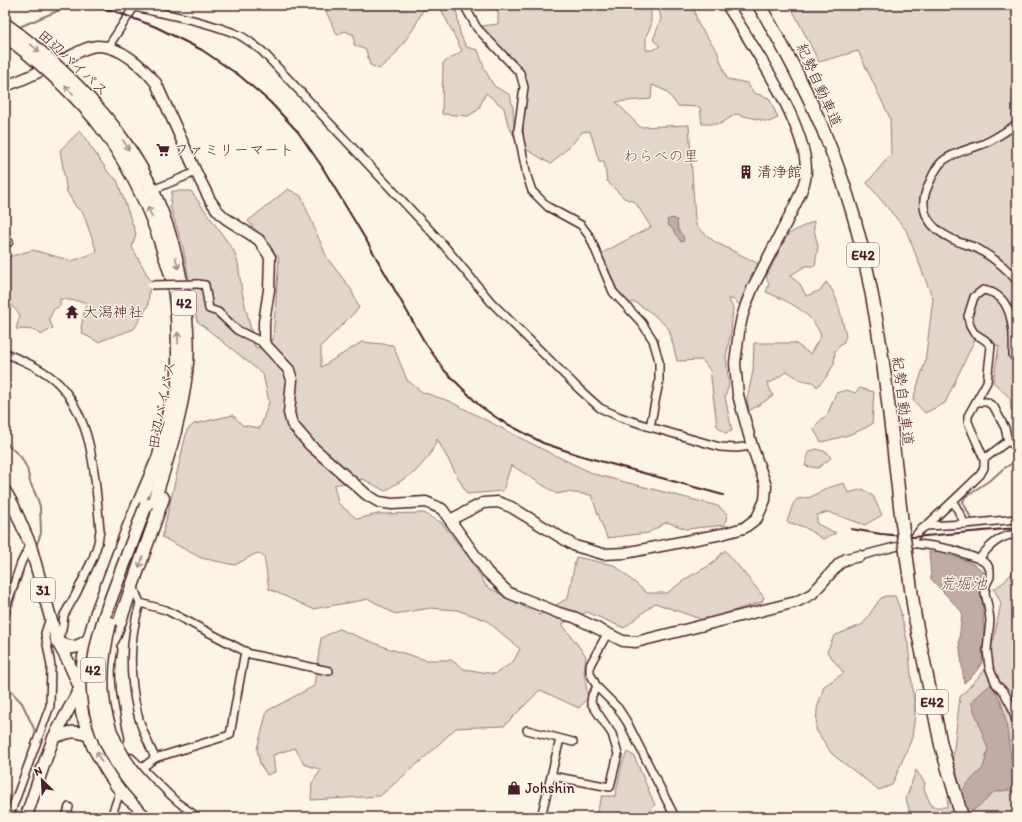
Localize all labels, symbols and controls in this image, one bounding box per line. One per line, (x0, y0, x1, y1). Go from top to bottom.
street label: 田辺バイパス (34, 26, 112, 100)
street label: 紀勢自動車道 (792, 40, 846, 130)
one-way arrow (30, 44, 41, 52)
one-way arrow (64, 85, 74, 95)
one-way arrow (123, 139, 131, 151)
place label: ファミリーマート (174, 141, 294, 159)
supermarket icon: ファミリーマート (155, 142, 171, 158)
park label: わらべの里 (623, 147, 699, 165)
place label: 清浄館 (757, 163, 802, 181)
building icon: 清浄館 (738, 164, 754, 180)
one-way arrow (145, 206, 153, 218)
road number: E42 (847, 243, 879, 267)
one-way arrow (174, 257, 182, 270)
road number: 42 (172, 291, 196, 315)
place label: 大潟神社 (83, 303, 143, 321)
temple icon: 大潟神社 (64, 304, 80, 320)
one-way arrow (174, 332, 182, 345)
street label: 紀勢自動車道 (889, 355, 917, 447)
street label: 田辺バイパス (145, 359, 179, 451)
one-way arrow (137, 555, 144, 568)
water label: 荒堀池 (939, 574, 988, 593)
road number: 31 (31, 578, 55, 602)
road number: 42 (81, 658, 105, 682)
road number: E42 (916, 690, 948, 714)
one-way arrow (95, 751, 103, 763)
north arrow (22, 760, 62, 800)
text: N (32, 764, 44, 779)
place label: Johshin (525, 779, 575, 797)
shop icon: Johshin (506, 780, 522, 796)

